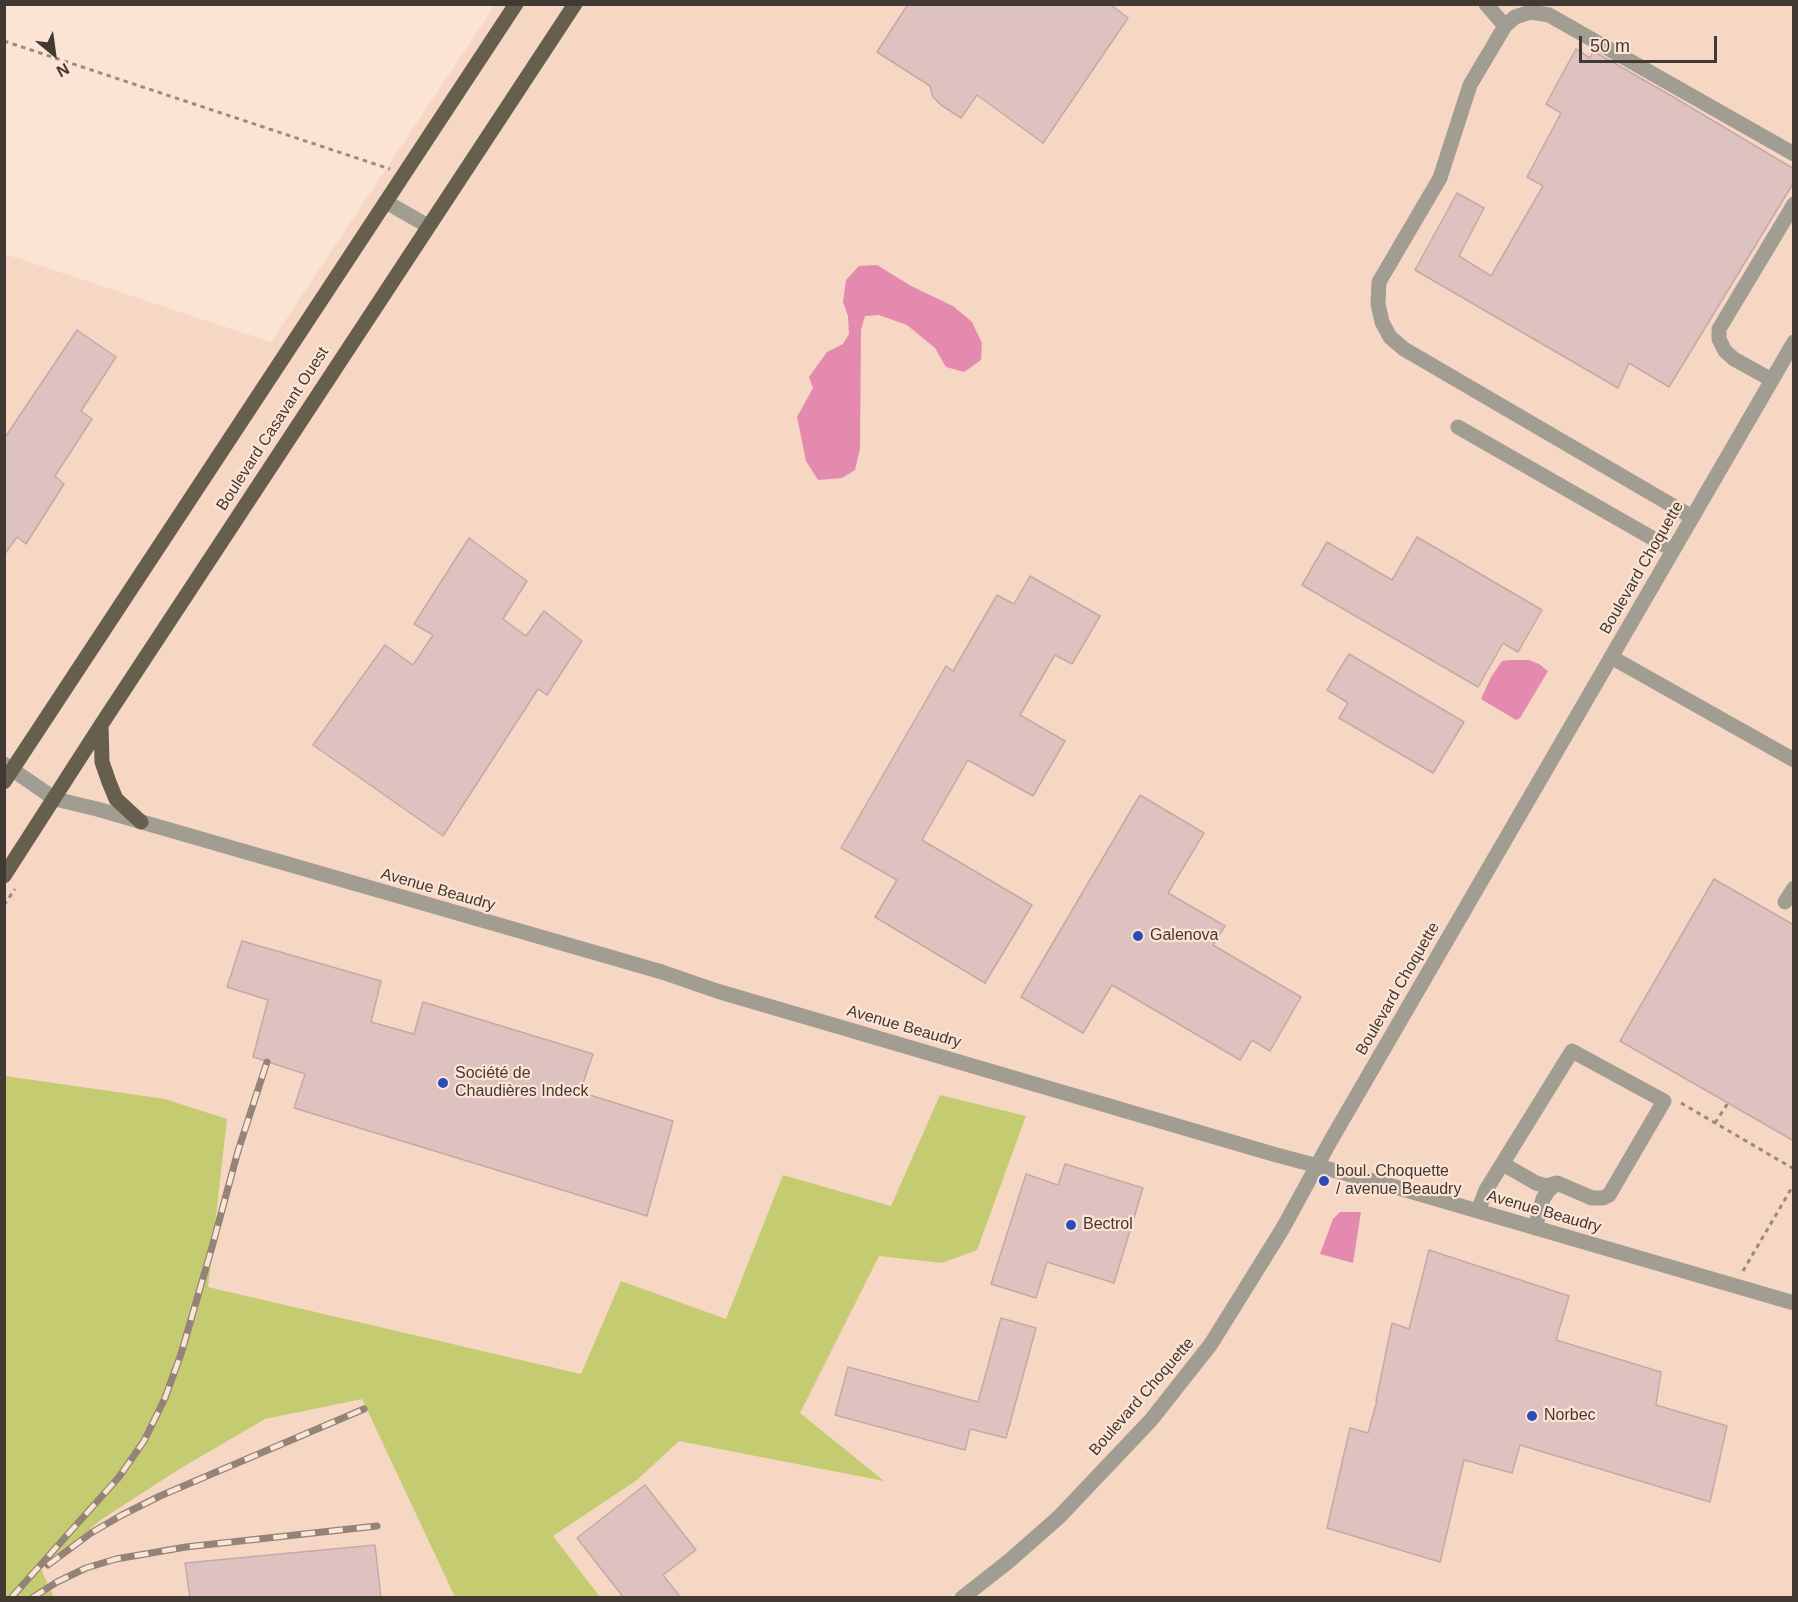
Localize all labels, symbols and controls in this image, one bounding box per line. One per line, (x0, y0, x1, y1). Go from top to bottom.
north arrow (24, 24, 84, 84)
scale bar (1582, 24, 1720, 62)
text: 50 m (1590, 36, 1630, 56)
text: N (54, 60, 72, 80)
street label: Boulevard Casavant Ouest (213, 344, 333, 514)
street label: Boulevard Choquette (1596, 498, 1688, 638)
street label: Avenue Beaudry (379, 865, 497, 915)
street label: Boulevard Choquette (1352, 919, 1444, 1059)
place label: Galenova (1150, 926, 1218, 946)
marker: Galenova (1131, 929, 1145, 943)
street label: Avenue Beaudry (845, 1002, 963, 1052)
place label: Société de Chaudières Indeck (455, 1064, 588, 1102)
marker: Société de Chaudières Indeck (436, 1076, 450, 1090)
place label: boul. Choquette / avenue Beaudry (1336, 1162, 1461, 1200)
marker: boul. Choquette / avenue Beaudry (1317, 1174, 1331, 1188)
street label: Avenue Beaudry (1485, 1187, 1603, 1237)
place label: Bectrol (1083, 1215, 1133, 1235)
marker: Bectrol (1064, 1218, 1078, 1232)
street label: Boulevard Choquette (1085, 1334, 1199, 1460)
place label: Norbec (1544, 1406, 1596, 1426)
marker: Norbec (1525, 1409, 1539, 1423)

